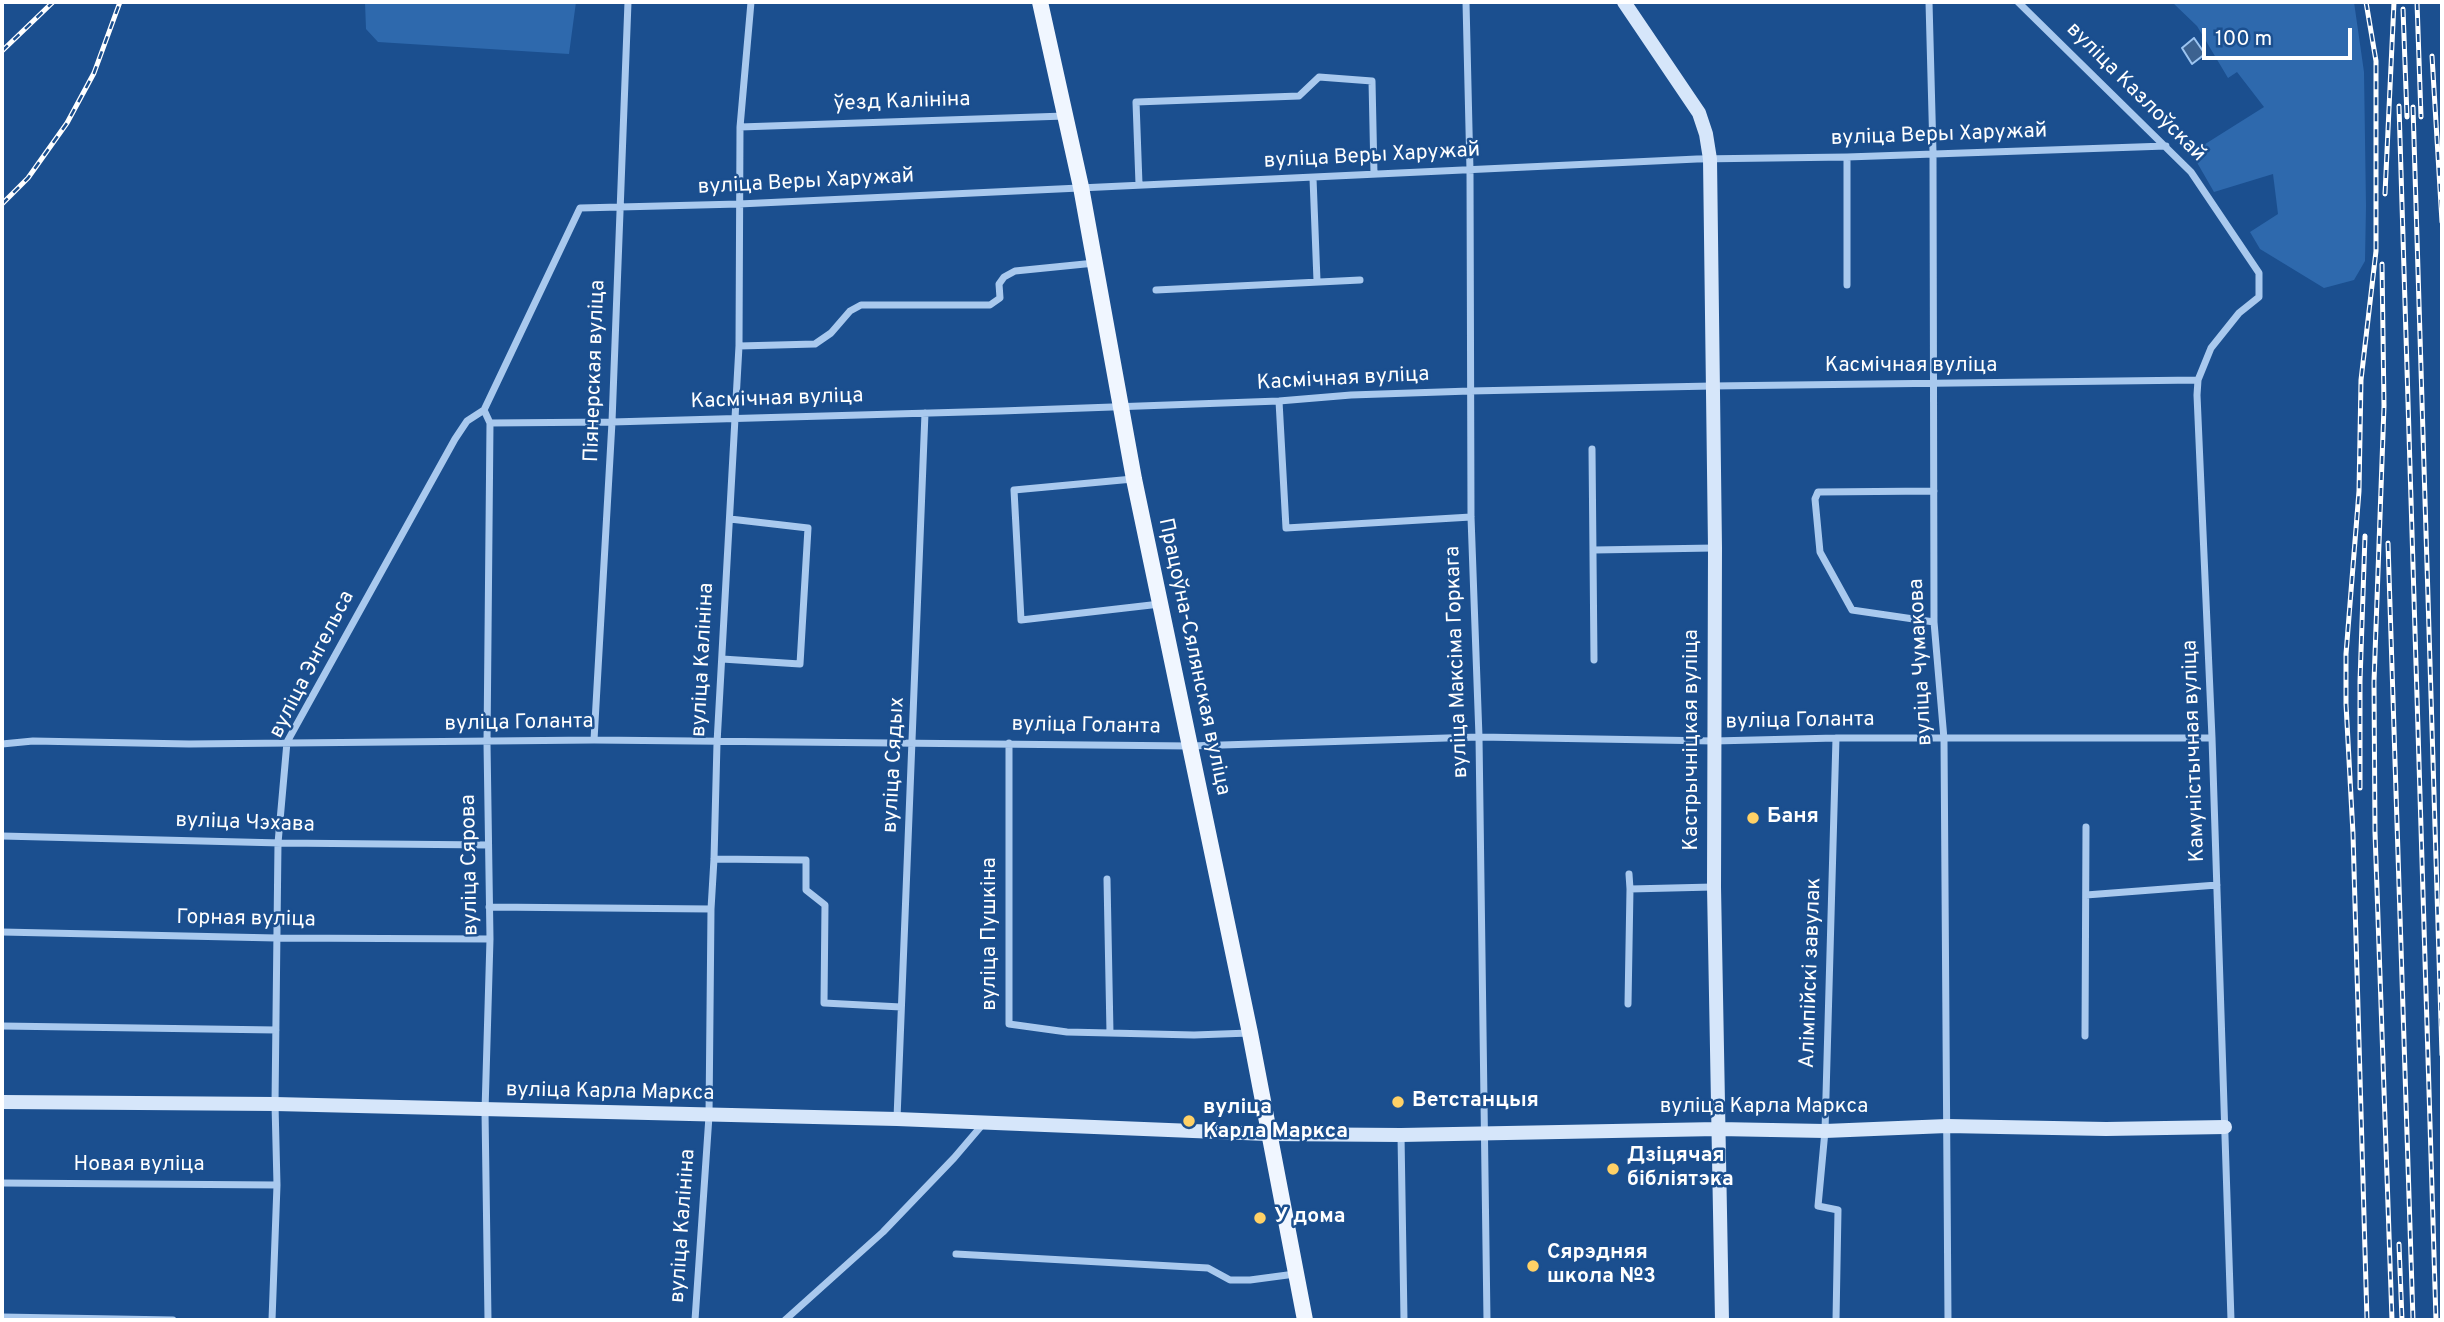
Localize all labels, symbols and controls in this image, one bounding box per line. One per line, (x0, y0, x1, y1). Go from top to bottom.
scale bar (2206, 14, 2356, 58)
street label: вуліца Казлоўскай (2060, 18, 2210, 168)
text: 100 m (2215, 26, 2272, 53)
street label: ўезд Калініна (833, 88, 971, 118)
street label: вуліца Веры Харужай (1830, 120, 2048, 152)
street label: вуліца Веры Харужай (1263, 139, 1481, 175)
street label: вуліца Веры Харужай (697, 165, 915, 201)
street label: Піянерская вуліца (580, 279, 612, 463)
street label: Касмічная вуліца (1825, 354, 1997, 380)
street label: Касмічная вуліца (1256, 363, 1430, 397)
street label: Касмічная вуліца (690, 384, 864, 416)
street label: Працоўна-Сялянская вуліца (1151, 516, 1235, 798)
street label: вуліца Максіма Горкага (1441, 545, 1475, 779)
street label: вуліца Чумакова (1905, 578, 1939, 746)
street label: вуліца Калініна (687, 582, 721, 738)
street label: вуліца Энгельса (265, 587, 361, 743)
street label: Кастрычніцкая вуліца (1680, 629, 1706, 851)
street label: Камуністычная вуліца (2179, 639, 2211, 863)
street label: вуліца Сядых (879, 696, 911, 834)
street label: вуліца Голанта (1725, 708, 1875, 736)
street label: вуліца Голанта (444, 710, 594, 738)
street label: вуліца Голанта (1011, 713, 1161, 741)
street label: вуліца Сярова (457, 794, 485, 936)
place label: Баня (1767, 805, 1819, 831)
street label: вуліца Чэхава (175, 809, 315, 839)
marker: Баня (1745, 810, 1761, 826)
street label: вуліца Пушкіна (978, 857, 1004, 1011)
street label: Алімпійскі завулак (1796, 877, 1828, 1069)
street label: Горная вуліца (176, 906, 316, 934)
street label: вуліца Карла Маркса (505, 1079, 715, 1107)
place label: Ветстанцыя (1412, 1089, 1539, 1115)
marker: Ветстанцыя (1390, 1094, 1406, 1110)
street label: вуліца Карла Маркса (1660, 1095, 1868, 1121)
place label: вуліца Карла Маркса (1203, 1096, 1348, 1146)
marker: вуліца Карла Маркса (1181, 1113, 1197, 1129)
place label: Дзіцячая бібліятэка (1627, 1144, 1734, 1194)
street label: вуліца Калініна (666, 1148, 702, 1304)
street label: Новая вуліца (73, 1153, 205, 1179)
marker: Дзіцячая бібліятэка (1605, 1161, 1621, 1177)
place label: У дома (1274, 1205, 1346, 1231)
marker: У дома (1252, 1210, 1268, 1226)
place label: Сярэдняя школа №3 (1547, 1241, 1656, 1291)
marker: Сярэдняя школа №3 (1525, 1258, 1541, 1274)

